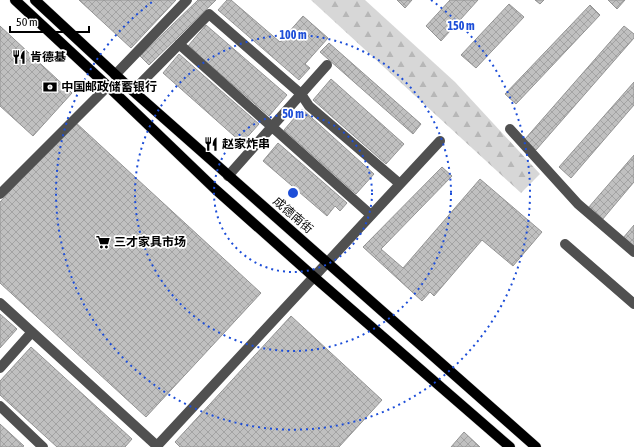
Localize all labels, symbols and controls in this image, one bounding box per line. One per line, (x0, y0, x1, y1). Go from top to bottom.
scale bar (10, 8, 89, 34)
text: 50 m (16, 15, 38, 29)
text: 150 m (447, 19, 475, 33)
text: 100 m (279, 28, 307, 42)
restaurant icon: 肯德基 (11, 49, 27, 65)
place label: 肯德基 (30, 50, 66, 64)
bank icon: 中国邮政储蓄银行 (42, 79, 58, 95)
place label: 中国邮政储蓄银行 (61, 80, 157, 94)
text: 50 m (282, 107, 304, 121)
restaurant icon: 赵家炸串 (203, 136, 219, 152)
place label: 赵家炸串 (222, 137, 270, 151)
centre of rings (286, 186, 300, 200)
street label: 成德南街 (270, 194, 316, 236)
supermarket icon: 三才家具市场 (95, 234, 111, 250)
place label: 三才家具市场 (114, 235, 186, 249)

